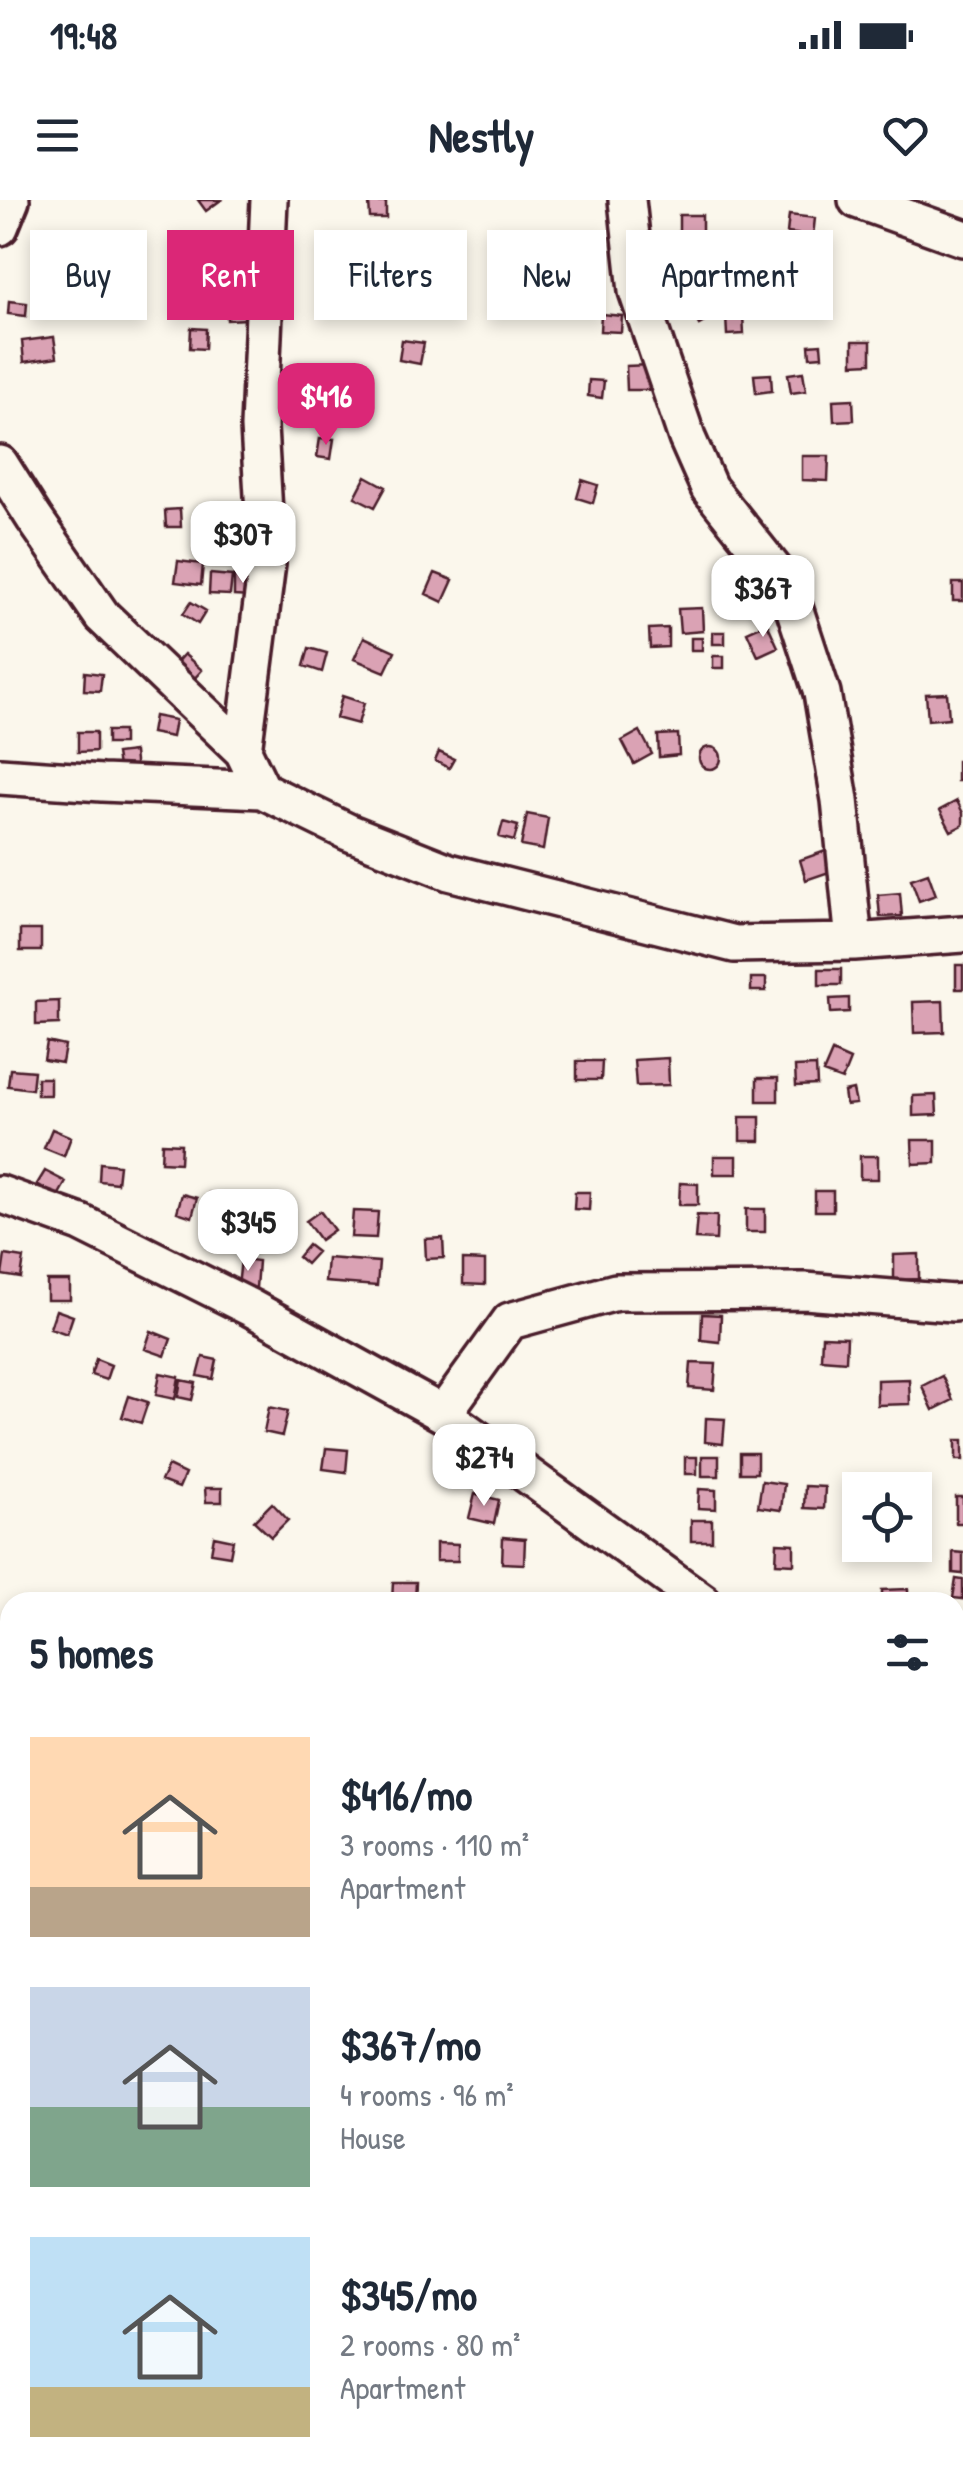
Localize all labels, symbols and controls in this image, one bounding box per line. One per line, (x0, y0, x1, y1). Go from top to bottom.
text: 19:48 (50, 9, 117, 61)
text: Nestly (429, 105, 534, 166)
icon: menu (30, 108, 85, 163)
icon: heart (878, 108, 933, 163)
chip: Buy (30, 230, 147, 320)
chip: Rent (167, 230, 294, 320)
chip: Filters (314, 230, 467, 320)
chip: New (487, 230, 606, 320)
chip: Apartment (626, 230, 833, 320)
pin: $416 (267, 363, 385, 448)
text: $416 (300, 374, 352, 417)
pin: $307 (184, 501, 302, 586)
text: $307 (213, 512, 273, 555)
pin: $367 (704, 555, 822, 640)
text: $367 (733, 566, 793, 609)
pin: $345 (189, 1189, 307, 1274)
text: $345 (220, 1200, 276, 1243)
pin: $274 (425, 1424, 543, 1509)
text: $274 (454, 1435, 514, 1478)
map controls (842, 1472, 932, 1562)
button: locate (842, 1472, 932, 1562)
text: 5 homes (30, 1624, 153, 1681)
icon: filters (880, 1625, 935, 1680)
text: $416/mo (340, 1766, 472, 1823)
icon: home (110, 1777, 230, 1897)
text: 3 rooms · 110 m² (340, 1823, 529, 1866)
text: Apartment (340, 1866, 465, 1909)
text: $367/mo (340, 2016, 481, 2073)
icon: home (110, 2027, 230, 2147)
text: 4 rooms · 96 m² (340, 2073, 514, 2116)
text: House (340, 2116, 406, 2159)
text: $345/mo (340, 2266, 477, 2323)
icon: home (110, 2277, 230, 2397)
text: 2 rooms · 80 m² (340, 2323, 520, 2366)
text: Apartment (340, 2366, 465, 2409)

